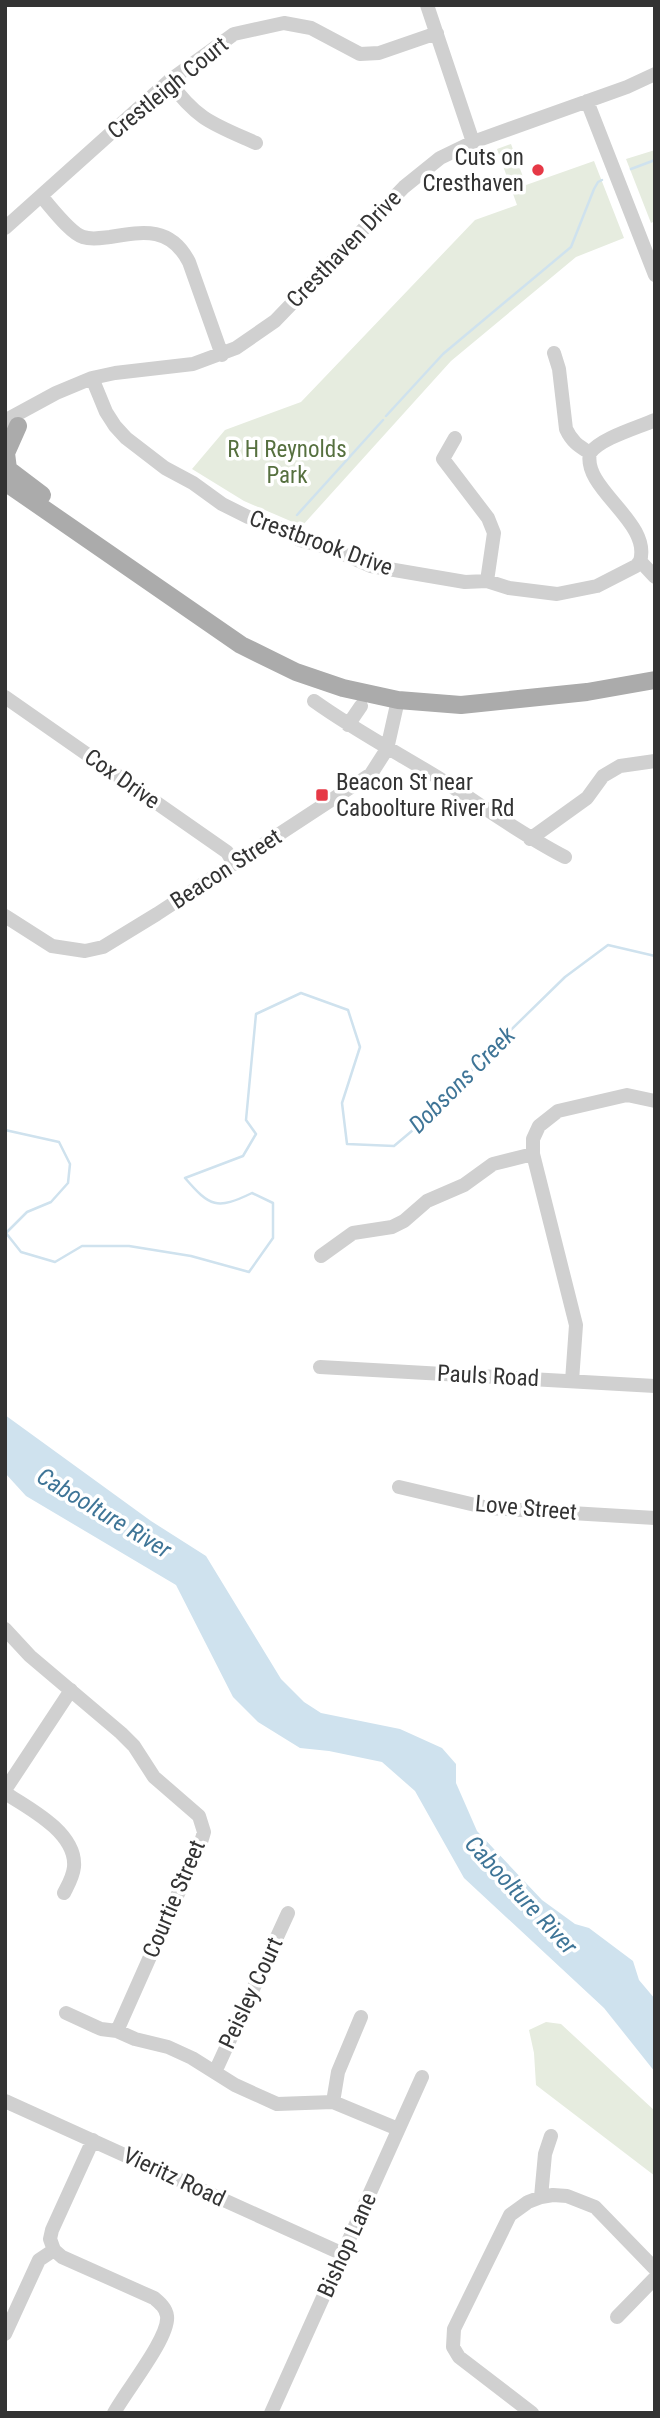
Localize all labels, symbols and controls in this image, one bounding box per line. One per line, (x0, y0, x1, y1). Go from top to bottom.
street label: Crestleigh Court (102, 31, 234, 145)
place label: Cuts on Cresthaven (423, 144, 524, 197)
marker: Cuts on Cresthaven (530, 162, 546, 178)
street label: Cresthaven Drive (281, 185, 407, 313)
park label: R H Reynolds Park (227, 436, 347, 489)
street label: Crestbrook Drive (246, 505, 396, 581)
street label: Cox Drive (79, 743, 165, 815)
place label: Beacon St near Caboolture River Rd (336, 769, 514, 822)
marker: Beacon St near Caboolture River Rd (314, 787, 330, 803)
street label: Beacon Street (165, 823, 287, 915)
water label: Dobsons Creek (403, 1021, 521, 1139)
street label: Pauls Road (436, 1360, 540, 1392)
water label: Caboolture River (32, 1462, 177, 1564)
street label: Love Street (474, 1490, 578, 1526)
water label: Caboolture River (459, 1830, 583, 1961)
street label: Courtie Street (137, 1836, 211, 1962)
street label: Peisley Court (213, 1933, 289, 2053)
street label: Vieritz Road (119, 2142, 229, 2212)
street label: Bishop Lane (312, 2189, 382, 2301)

